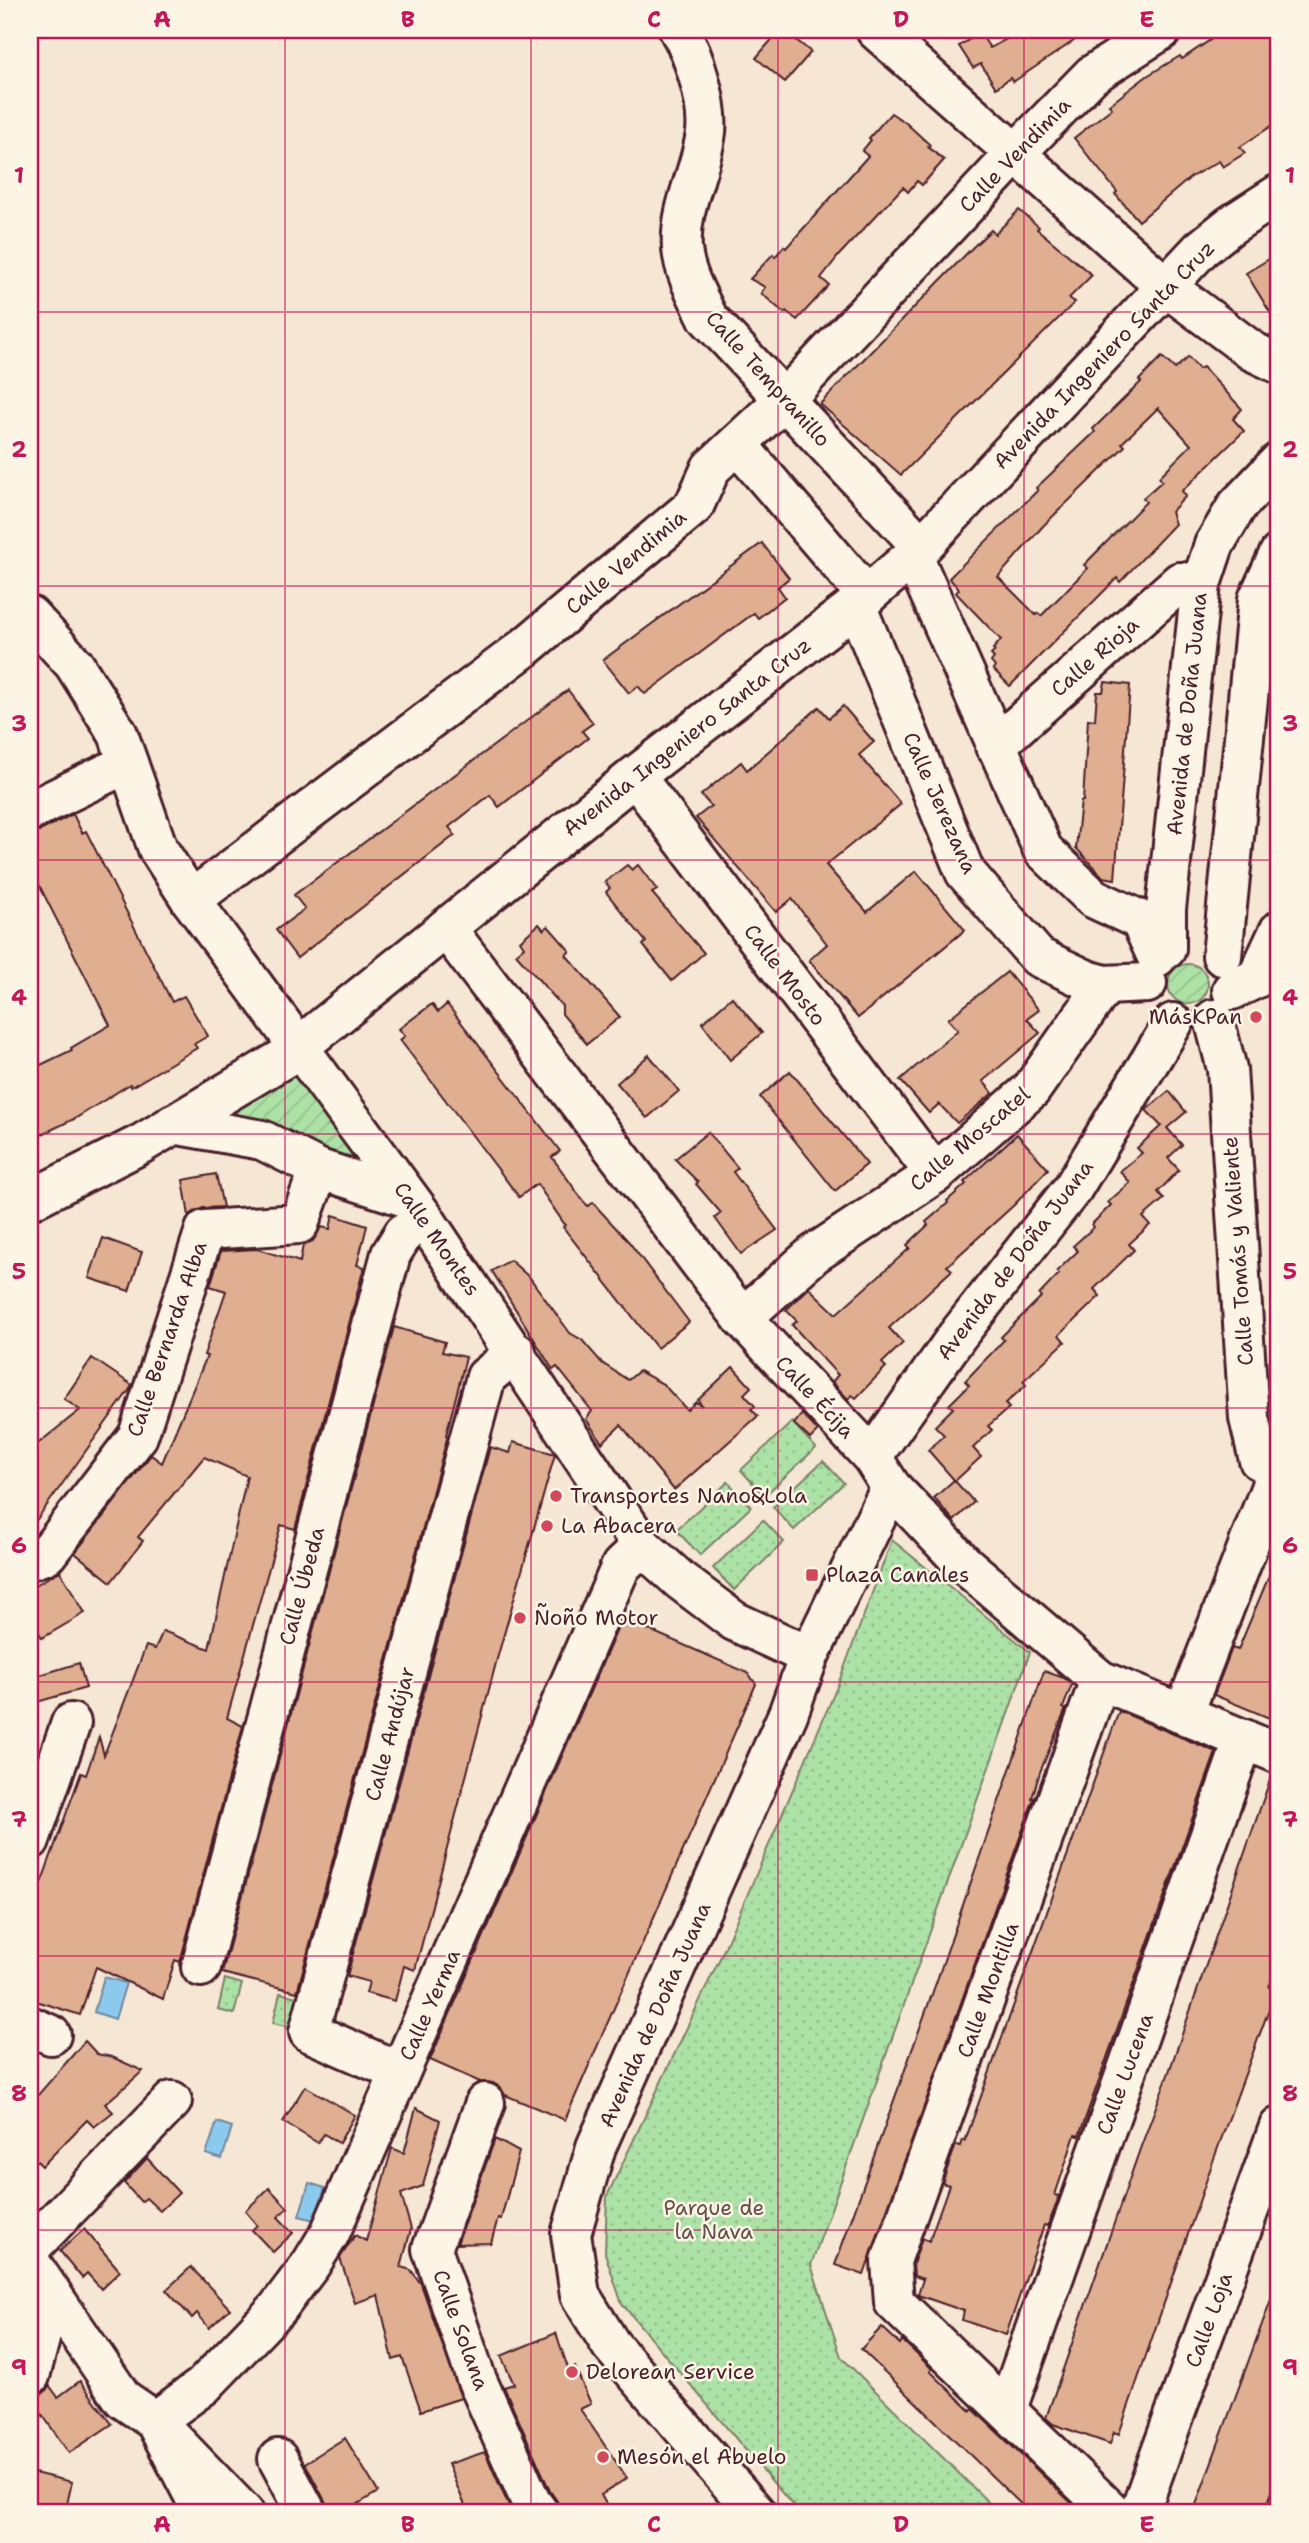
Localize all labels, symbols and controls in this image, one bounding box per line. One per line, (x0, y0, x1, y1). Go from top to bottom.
text: A (153, 4, 171, 34)
text: B (401, 4, 415, 34)
text: C (647, 4, 661, 34)
text: D (893, 4, 909, 34)
text: E (1139, 4, 1155, 34)
street label: Calle Vendimia (953, 91, 1077, 219)
text: 1 (14, 160, 24, 190)
text: 1 (1285, 160, 1295, 190)
street label: Avenida Ingeniero Santa Cruz (987, 235, 1221, 475)
street label: Calle Tempranillo (699, 305, 837, 453)
text: 2 (11, 434, 27, 464)
text: 2 (1282, 434, 1298, 464)
street label: Calle Vendimia (560, 503, 692, 621)
street label: Avenida de Doña Juana (1160, 591, 1214, 837)
street label: Calle Rioja (1045, 611, 1145, 703)
street label: Avenida Ingeniero Santa Cruz (557, 631, 817, 843)
text: 3 (11, 708, 27, 738)
text: 3 (1282, 708, 1298, 738)
street label: Calle Jerezana (896, 728, 984, 878)
street label: Calle Mosto (737, 918, 833, 1032)
text: 4 (11, 982, 27, 1012)
text: 4 (1282, 982, 1298, 1012)
place label: MásKPan (1149, 1003, 1242, 1031)
marker: MásKPan (1248, 1009, 1264, 1025)
street label: Calle Moscatel (904, 1080, 1037, 1198)
street label: Calle Tomás y Valiente (1216, 1135, 1260, 1367)
street label: Avenida de Doña Juana (930, 1154, 1100, 1366)
street label: Calle Montes (387, 1177, 487, 1301)
street label: Calle Bernarda Alba (120, 1238, 214, 1440)
text: 5 (12, 1256, 26, 1286)
text: 5 (1283, 1256, 1297, 1286)
street label: Calle Écija (769, 1349, 861, 1445)
place label: Transportes Nano&Lola (570, 1482, 807, 1510)
marker: Transportes Nano&Lola (548, 1488, 564, 1504)
place label: La Abacera (561, 1512, 676, 1540)
marker: La Abacera (539, 1518, 555, 1534)
street label: Calle Úbeda (272, 1523, 331, 1648)
text: 6 (11, 1530, 27, 1560)
text: 6 (1282, 1530, 1298, 1560)
place label: Plaza Canales (826, 1561, 969, 1589)
marker: Plaza Canales (804, 1567, 820, 1583)
place label: Ñoño Motor (534, 1603, 659, 1632)
marker: Ñoño Motor (512, 1610, 528, 1626)
street label: Calle Andújar (359, 1664, 421, 1804)
text: 7 (11, 1804, 27, 1834)
text: 7 (1282, 1804, 1298, 1834)
street label: Avenida de Doña Juana (593, 1898, 717, 2132)
street label: Calle Montilla (950, 1918, 1026, 2062)
street label: Calle Yerma (393, 1945, 467, 2065)
street label: Calle Lucena (1090, 2009, 1160, 2139)
text: 8 (11, 2078, 27, 2108)
text: 8 (1282, 2078, 1298, 2108)
park label: Parque de la Nava (664, 2194, 764, 2246)
street label: Calle Solana (426, 2266, 496, 2394)
street label: Calle Loja (1179, 2269, 1239, 2371)
text: 9 (11, 2352, 27, 2382)
text: 9 (1282, 2352, 1298, 2382)
place label: Delorean Service (586, 2358, 755, 2386)
marker: Delorean Service (564, 2364, 580, 2380)
place label: Mesón el Abuelo (617, 2443, 787, 2471)
marker: Mesón el Abuelo (595, 2449, 611, 2465)
text: A (153, 2509, 171, 2539)
text: B (401, 2509, 415, 2539)
text: C (647, 2509, 661, 2539)
text: D (893, 2509, 909, 2539)
text: E (1139, 2509, 1155, 2539)

